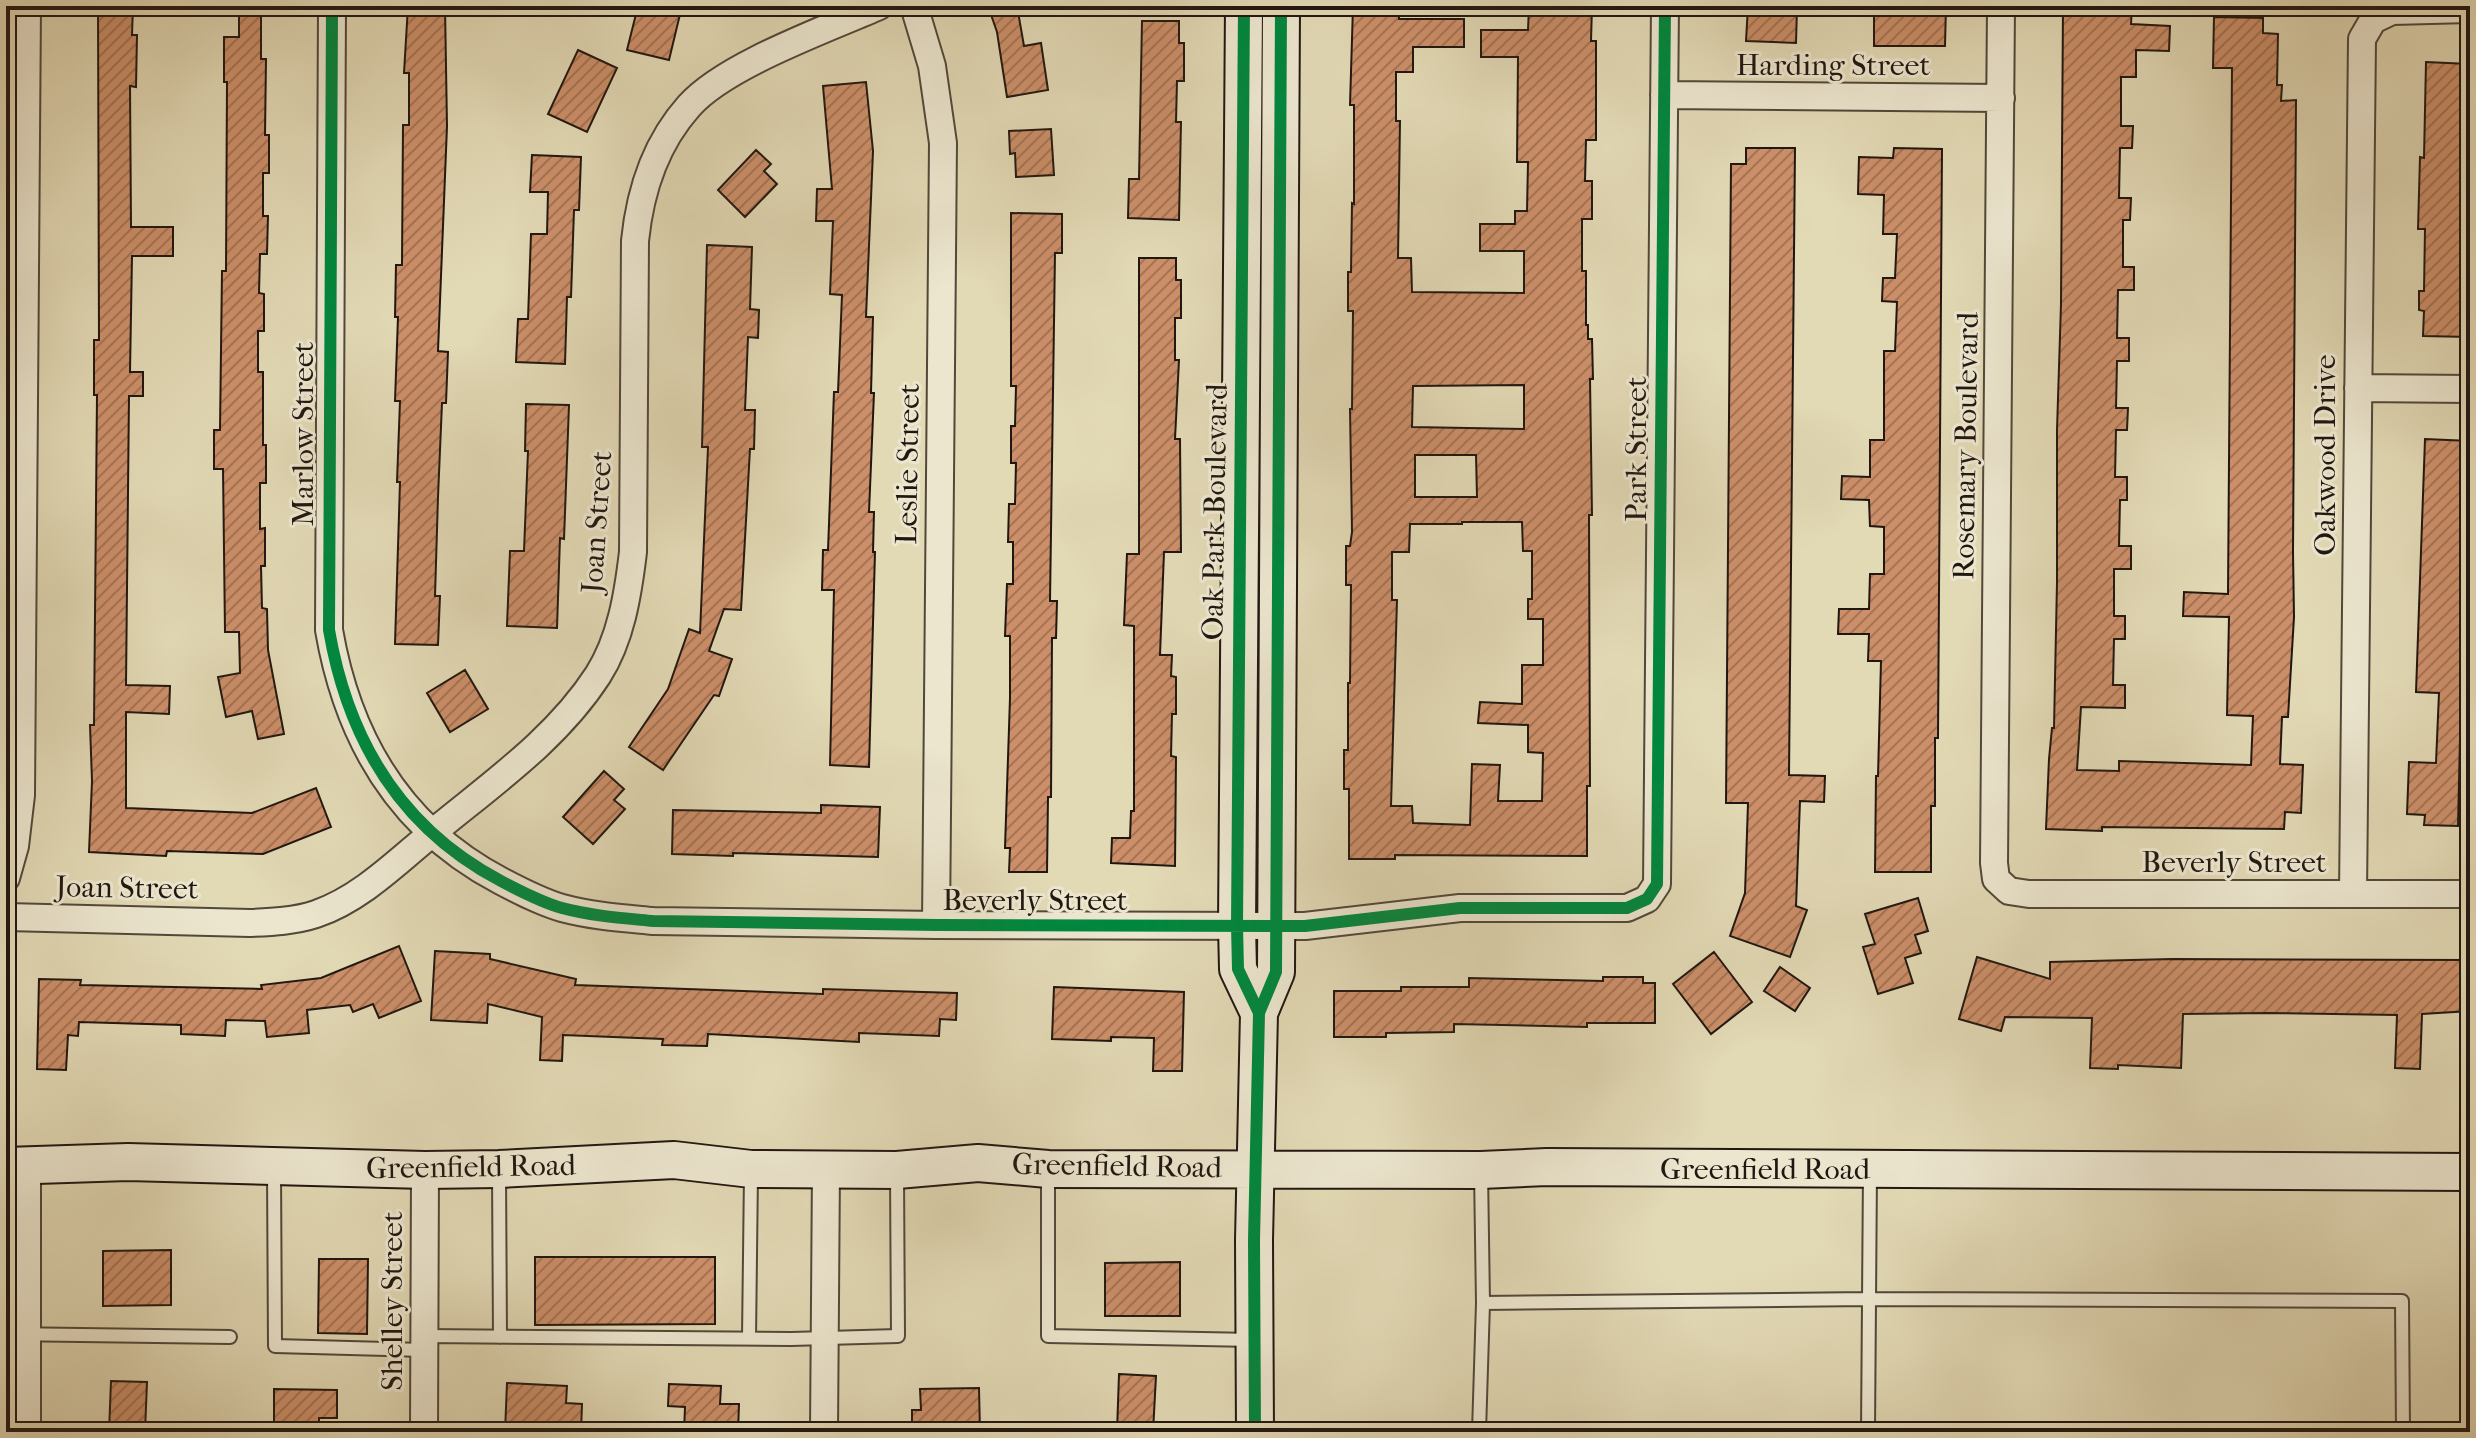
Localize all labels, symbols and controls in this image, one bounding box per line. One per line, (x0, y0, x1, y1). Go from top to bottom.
street label: Harding Street (1736, 48, 1930, 83)
street label: Rosemary Boulevard (1946, 311, 1986, 580)
street label: Marlow Street (286, 341, 321, 526)
street label: Oakwood Drive (2308, 354, 2343, 556)
street label: Park Street (1619, 376, 1654, 522)
street label: Leslie Street (889, 383, 927, 545)
street label: Oak Park Boulevard (1195, 383, 1235, 641)
street label: Joan Street (574, 449, 619, 596)
street label: Beverly Street (2141, 845, 2327, 880)
street label: Joan Street (53, 869, 199, 907)
street label: Beverly Street (942, 883, 1128, 918)
street label: Greenfield Road (1012, 1147, 1223, 1185)
street label: Greenfield Road (366, 1148, 577, 1186)
street label: Greenfield Road (1660, 1152, 1871, 1187)
street label: Shelley Street (375, 1211, 410, 1391)

